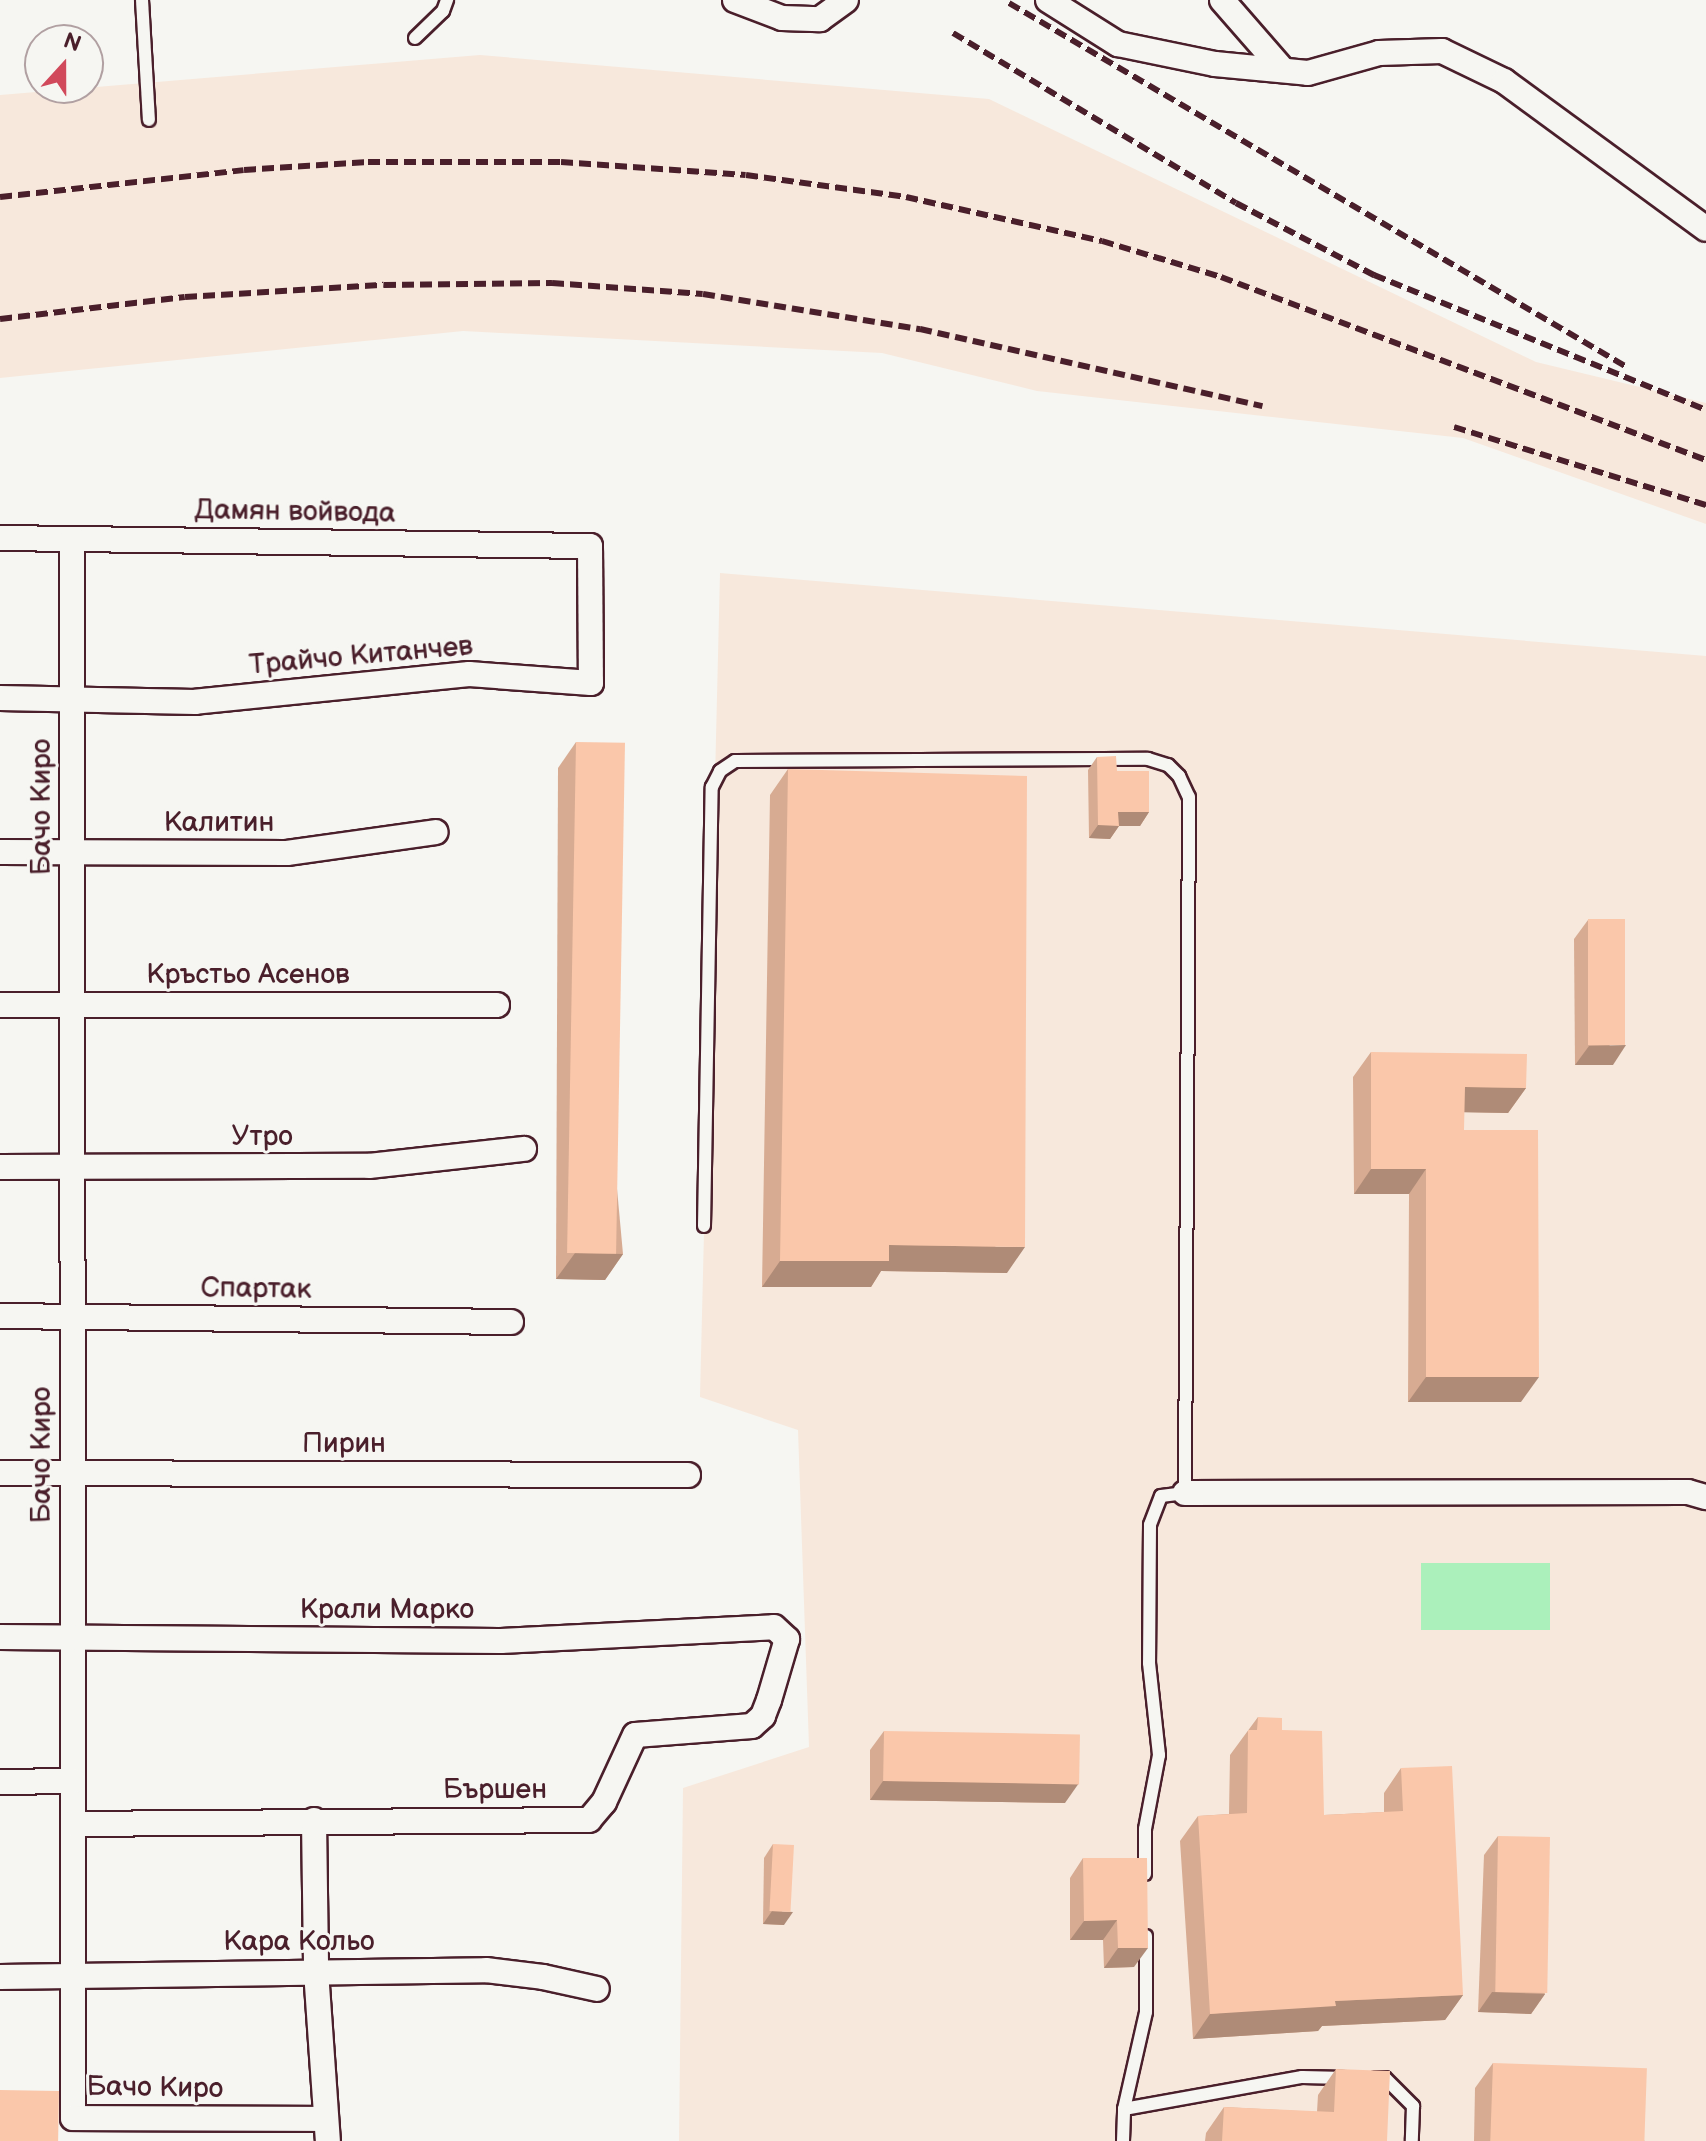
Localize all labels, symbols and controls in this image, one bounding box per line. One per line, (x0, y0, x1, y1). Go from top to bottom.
north arrow (24, 24, 104, 104)
text: N (60, 27, 85, 59)
street label: Дамян войвода (194, 493, 396, 531)
street label: Трайчо Китанчев (248, 629, 474, 683)
street label: Бачо Киро (25, 739, 59, 875)
street label: Калитин (164, 806, 274, 840)
street label: Кръстьо Асенов (146, 958, 350, 992)
street label: Утро (231, 1120, 293, 1154)
street label: Спартак (200, 1271, 312, 1307)
street label: Бачо Киро (25, 1387, 59, 1523)
street label: Пирин (302, 1427, 386, 1461)
street label: Крали Марко (300, 1593, 474, 1627)
street label: Бършен (443, 1773, 547, 1807)
street label: Кара Кольо (223, 1925, 375, 1959)
street label: Бачо Киро (86, 2070, 224, 2106)

